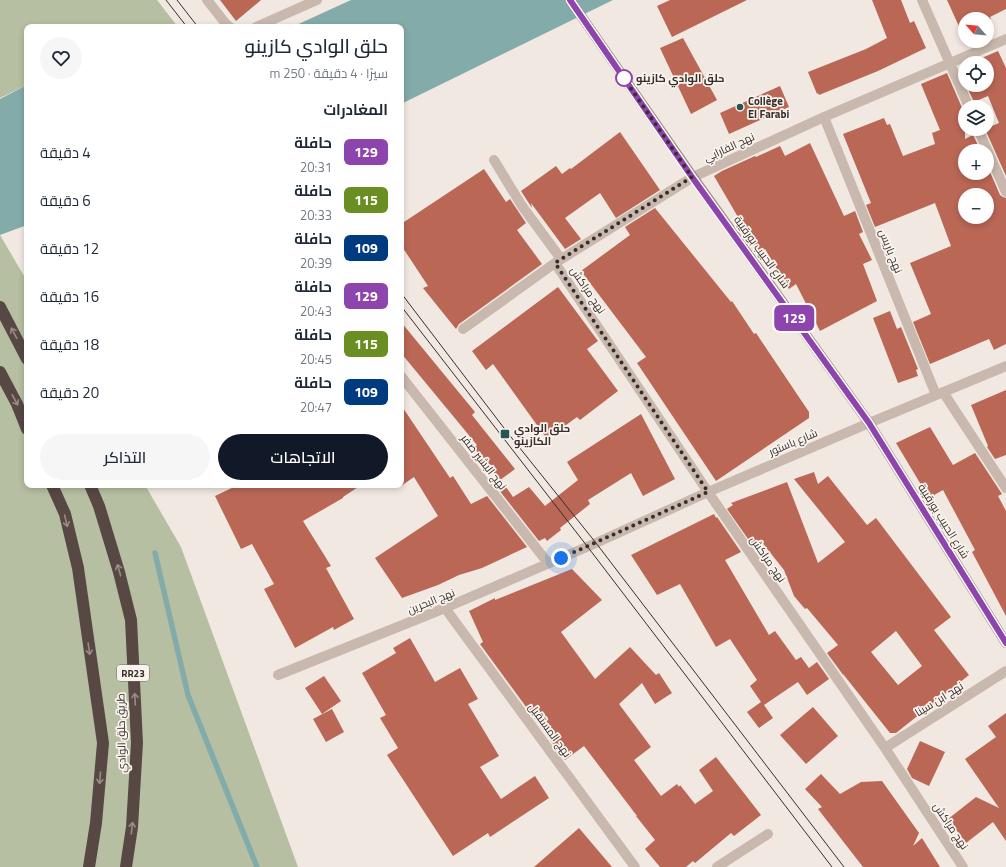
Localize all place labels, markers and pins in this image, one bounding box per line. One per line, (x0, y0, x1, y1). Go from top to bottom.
marker: حلق الوادي كازينو (615, 69, 633, 87)
place label: حلق الوادي كازينو (636, 70, 724, 88)
place label: Collège El Farabi (748, 93, 789, 122)
marker: Collège El Farabi (735, 102, 745, 112)
place label: حلق الوادي الكازينو (514, 420, 570, 449)
marker: حلق الوادي الكازينو (499, 428, 511, 440)

